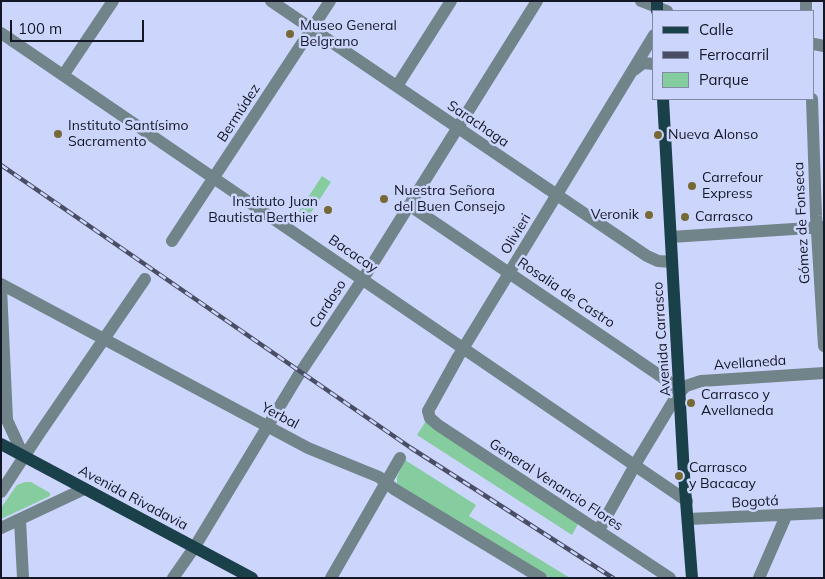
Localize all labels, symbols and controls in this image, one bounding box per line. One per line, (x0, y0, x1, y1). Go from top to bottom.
scale bar (12, 10, 146, 42)
legend (652, 10, 815, 100)
place label: Museo General Belgrano (300, 18, 397, 50)
text: 100 m (18, 19, 62, 38)
text: Calle (699, 20, 733, 39)
marker: Museo General Belgrano (284, 28, 296, 40)
text: Ferrocarril (699, 45, 769, 64)
text: Parque (699, 70, 749, 89)
street label: Bermúdez (214, 81, 264, 145)
street label: Sarachaga (444, 97, 512, 151)
place label: Instituto Santísimo Sacramento (68, 118, 189, 150)
place label: Nueva Alonso (668, 127, 758, 143)
marker: Instituto Santísimo Sacramento (52, 128, 64, 140)
marker: Nueva Alonso (652, 129, 664, 141)
street label: Gómez de Fonseca (790, 161, 814, 285)
place label: Carrefour Express (702, 170, 763, 202)
marker: Carrefour Express (686, 180, 698, 192)
place label: Nuestra Señora del Buen Consejo (394, 183, 505, 216)
marker: Nuestra Señora del Buen Consejo (378, 193, 390, 205)
place label: Instituto Juan Bautista Berthier (208, 194, 318, 226)
marker: Instituto Juan Bautista Berthier (322, 204, 334, 216)
place label: Veronik (591, 207, 639, 223)
marker: Veronik (643, 209, 655, 221)
place label: Carrasco (695, 209, 753, 225)
street label: Olivieri (497, 211, 535, 257)
marker: Carrasco (679, 211, 691, 223)
street label: Bacacay (325, 231, 381, 277)
street label: Rosalia de Castro (514, 254, 618, 332)
street label: Cardoso (306, 277, 350, 331)
street label: Avenida Carrasco (650, 281, 674, 397)
street label: Avellaneda (713, 352, 787, 374)
place label: Carrasco y Avellaneda (701, 387, 774, 420)
marker: Carrasco y Avellaneda (685, 397, 697, 409)
street label: Yerbal (258, 399, 302, 433)
street label: General Venancio Flores (486, 435, 626, 535)
place label: Carrasco y Bacacay (689, 460, 756, 492)
street label: Avenida Rivadavia (75, 462, 191, 534)
marker: Carrasco y Bacacay (673, 470, 685, 482)
street label: Bogotá (731, 492, 779, 512)

